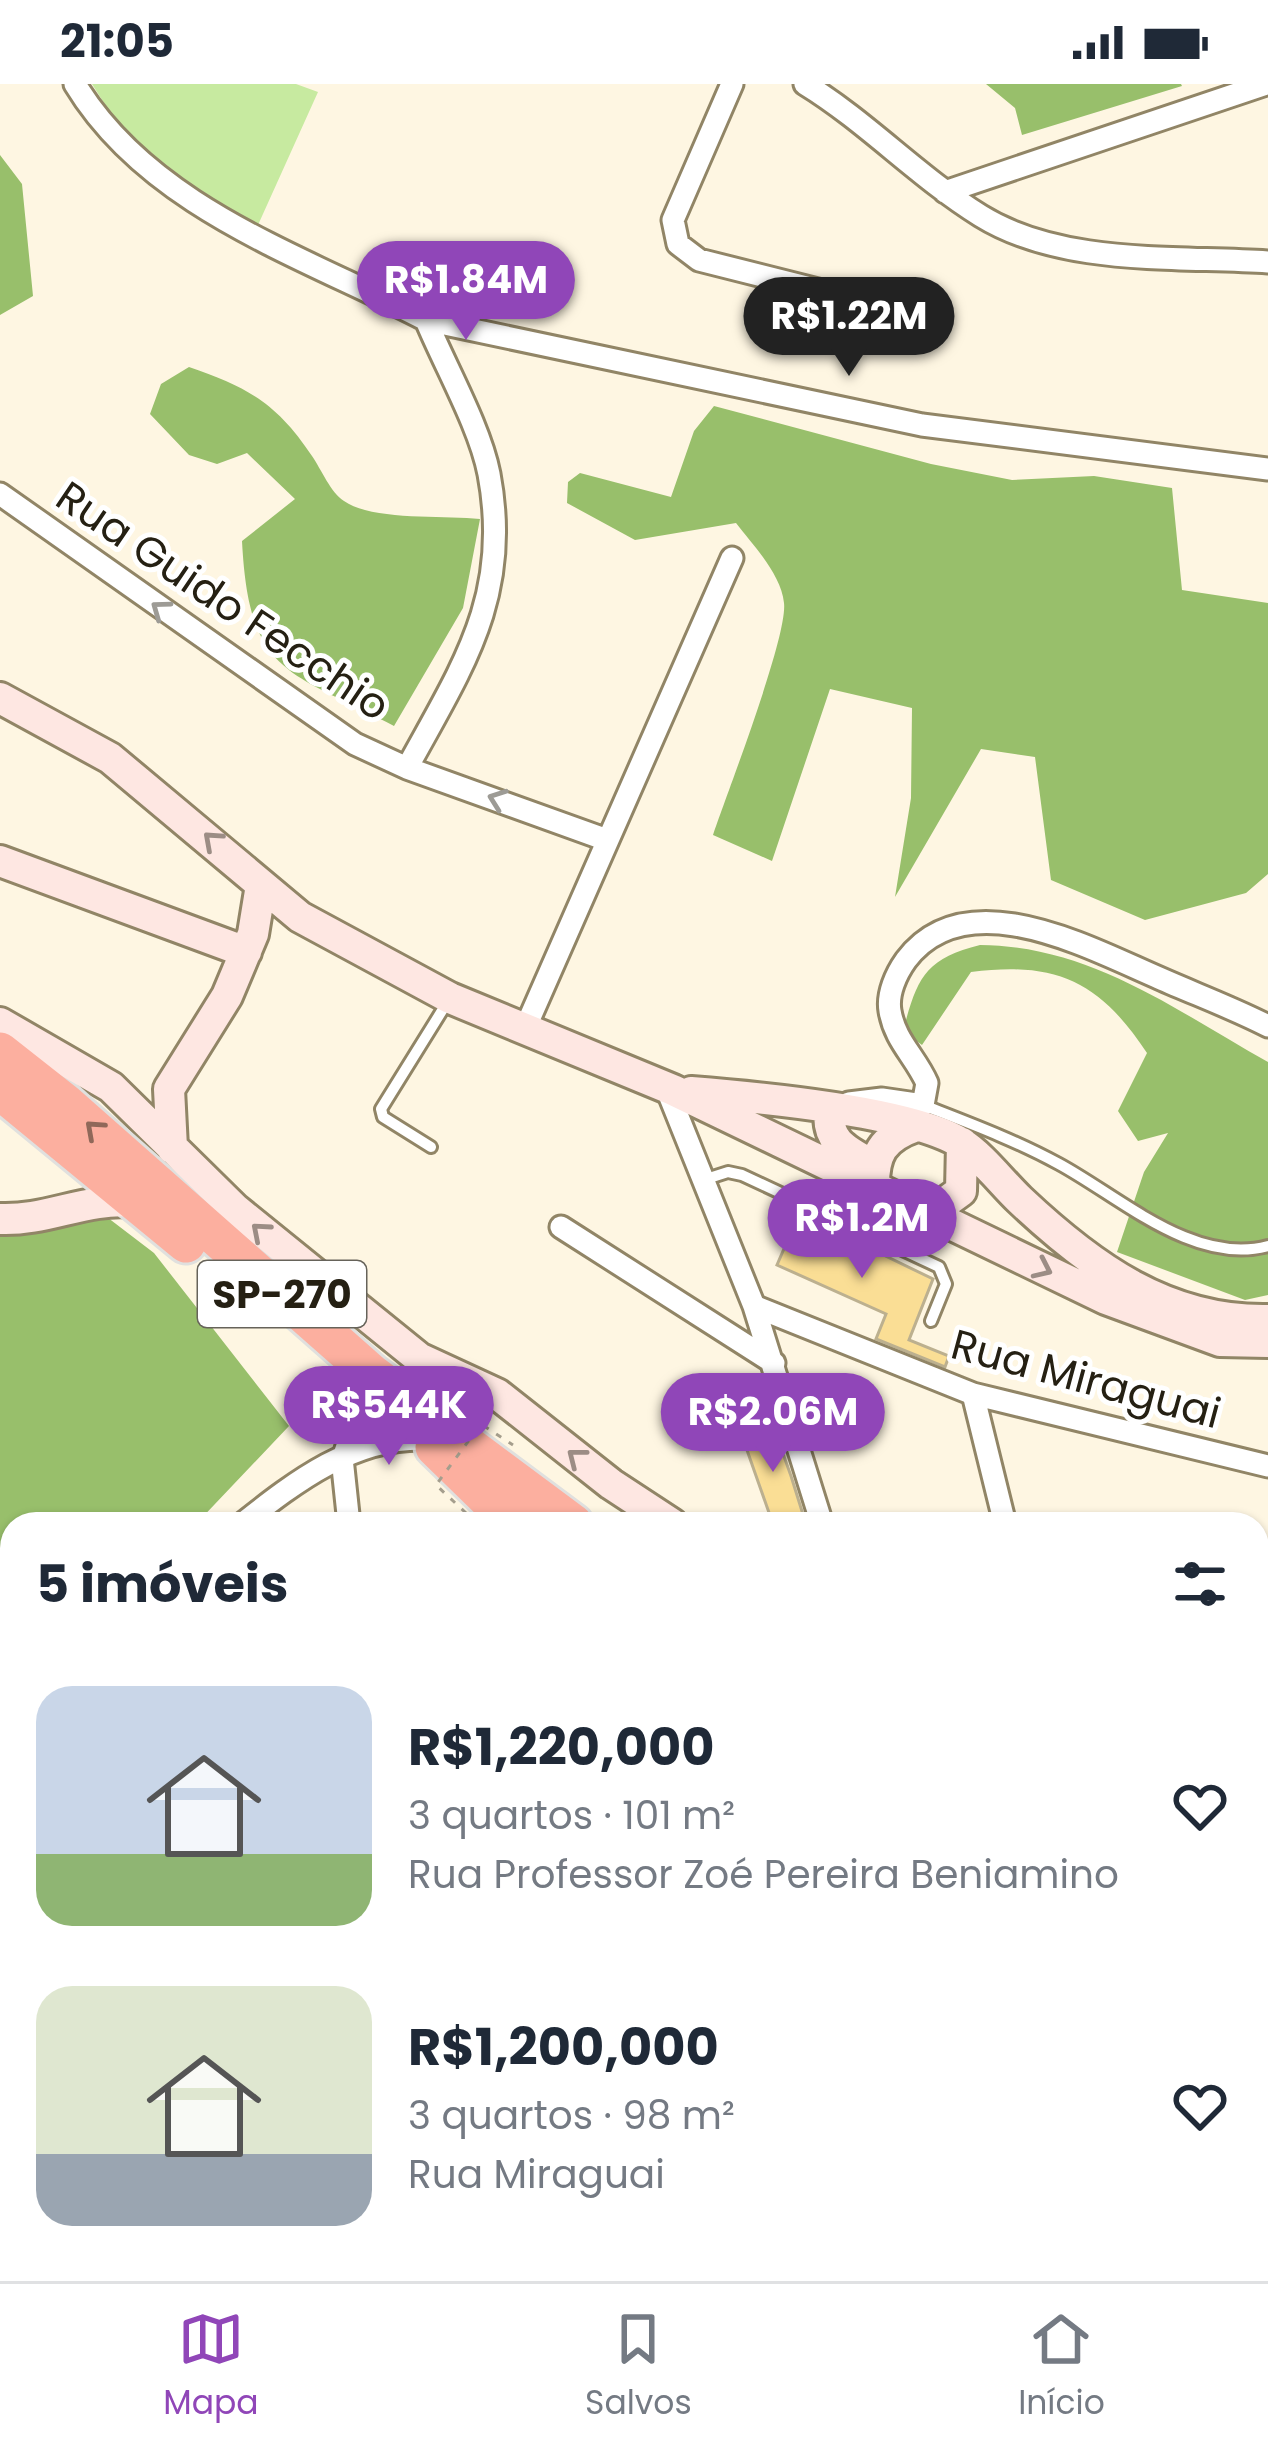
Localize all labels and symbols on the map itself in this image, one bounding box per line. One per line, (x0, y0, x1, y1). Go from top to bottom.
pin: R$1.84M (355, 241, 577, 343)
pin: R$1.22M (738, 277, 960, 379)
street label: Rua Guido Fecchio (45, 467, 401, 735)
one-way arrow (151, 601, 173, 623)
one-way arrow (488, 789, 509, 813)
one-way arrow (203, 833, 225, 855)
one-way arrow (87, 1122, 108, 1143)
pin: R$1.2M (764, 1179, 960, 1281)
one-way arrow (252, 1224, 274, 1245)
one-way arrow (1031, 1255, 1052, 1278)
road number: SP-270 (198, 1261, 366, 1327)
street label: Rua Miraguai (945, 1315, 1227, 1443)
pin: R$544K (291, 1366, 487, 1468)
pin: R$2.06M (662, 1373, 884, 1475)
one-way arrow (567, 1450, 589, 1471)

